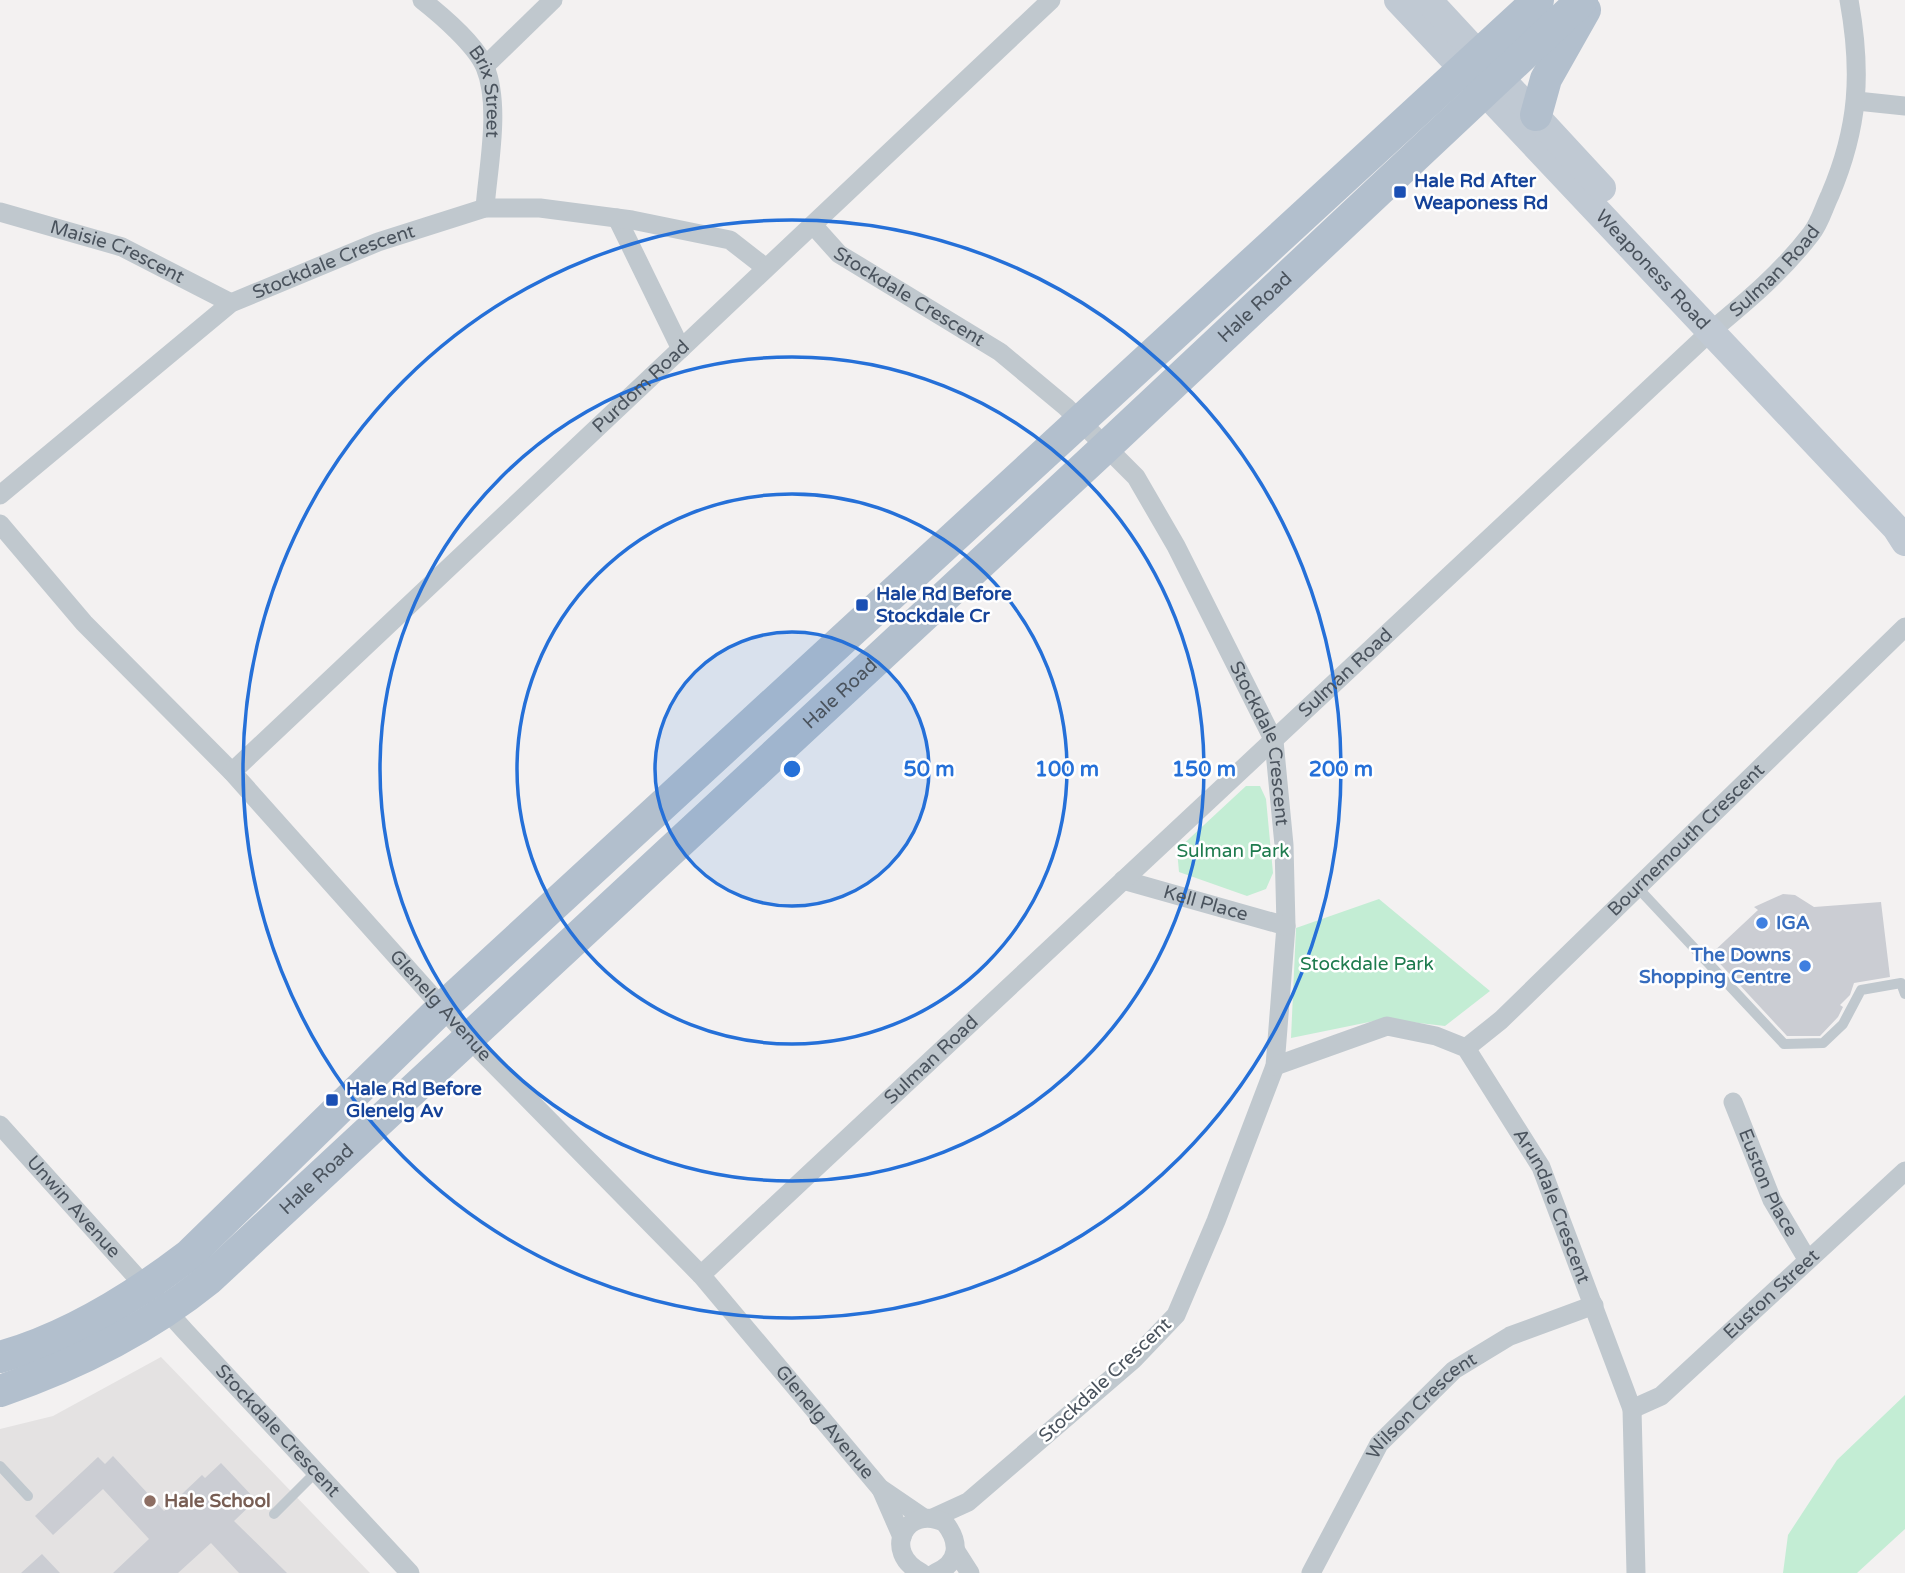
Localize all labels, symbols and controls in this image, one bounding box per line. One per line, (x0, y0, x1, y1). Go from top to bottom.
street label: Brix Street (464, 41, 504, 138)
place label: Hale Rd After Weaponess Rd (1414, 170, 1548, 215)
marker: Hale Rd After Weaponess Rd (1392, 184, 1408, 200)
street label: Weaponess Road (1591, 205, 1714, 334)
street label: Maisie Crescent (48, 216, 188, 288)
street label: Stockdale Crescent (249, 220, 417, 304)
street label: Sulman Road (1725, 221, 1825, 322)
street label: Stockdale Crescent (830, 242, 989, 351)
street label: Hale Road (1213, 267, 1296, 347)
street label: Purdom Road (588, 336, 694, 437)
place label: Hale Rd Before Stockdale Cr (876, 583, 1012, 627)
marker: Hale Rd Before Stockdale Cr (854, 597, 870, 613)
street label: Sulman Road (1294, 624, 1397, 722)
street label: Hale Road (798, 654, 882, 734)
street label: Stockdale Crescent (1225, 658, 1293, 827)
centre of rings (780, 757, 804, 781)
text: 50 m (903, 757, 955, 782)
text: 100 m (1035, 757, 1099, 782)
text: 150 m (1172, 757, 1236, 782)
text: 200 m (1309, 757, 1373, 782)
street label: Bournemouth Crescent (1603, 759, 1769, 921)
park label: Sulman Park (1176, 840, 1290, 862)
street label: Kell Place (1161, 881, 1251, 926)
place label: IGA (1776, 912, 1810, 934)
marker: IGA (1754, 915, 1770, 931)
place label: The Downs Shopping Centre (1639, 944, 1791, 989)
street label: Glenelg Avenue (385, 945, 496, 1066)
park label: Stockdale Park (1300, 953, 1434, 975)
marker: The Downs Shopping Centre (1797, 958, 1813, 974)
street label: Sulman Road (880, 1011, 983, 1109)
place label: Hale Rd Before Glenelg Av (346, 1078, 482, 1123)
marker: Hale Rd Before Glenelg Av (324, 1092, 340, 1108)
street label: Arundale Crescent (1509, 1124, 1595, 1287)
street label: Euston Place (1734, 1126, 1802, 1241)
street label: Hale Road (275, 1139, 358, 1219)
street label: Unwin Avenue (22, 1151, 125, 1262)
street label: Euston Street (1719, 1245, 1824, 1344)
street label: Stockdale Crescent (1034, 1313, 1176, 1447)
street label: Wilson Crescent (1362, 1348, 1481, 1463)
street label: Stockdale Crescent (211, 1360, 345, 1501)
street label: Glenelg Avenue (771, 1361, 879, 1484)
place label: Hale School (164, 1490, 271, 1512)
marker: Hale School (142, 1493, 158, 1509)

